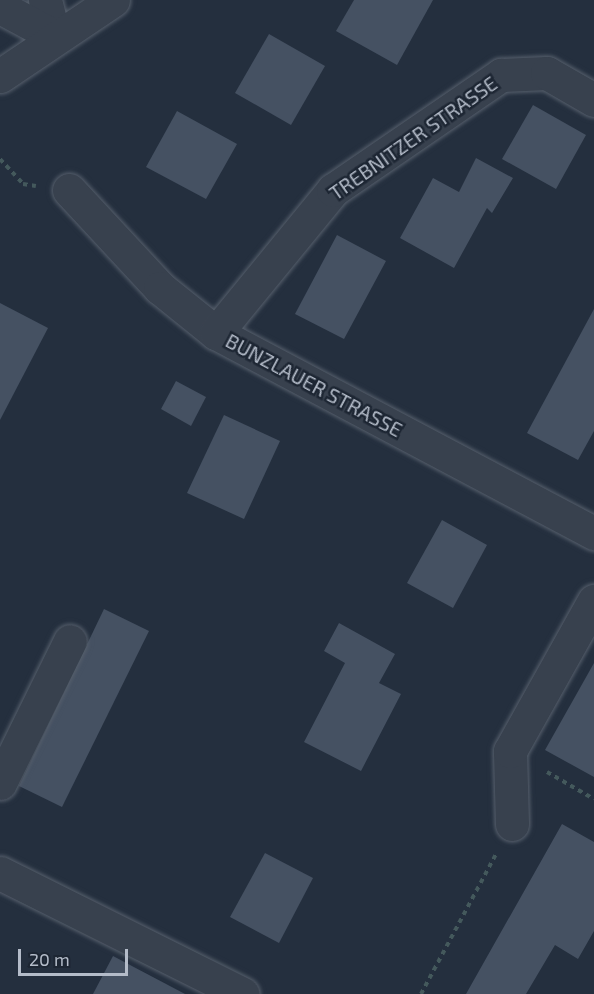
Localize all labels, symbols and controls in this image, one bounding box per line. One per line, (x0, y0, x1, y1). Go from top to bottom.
street label: TREBNITZER STRASSE (325, 71, 501, 205)
street label: BUNZLAUER STRASSE (222, 328, 406, 442)
scale bar (21, 937, 130, 975)
text: 20 m (29, 948, 70, 970)

